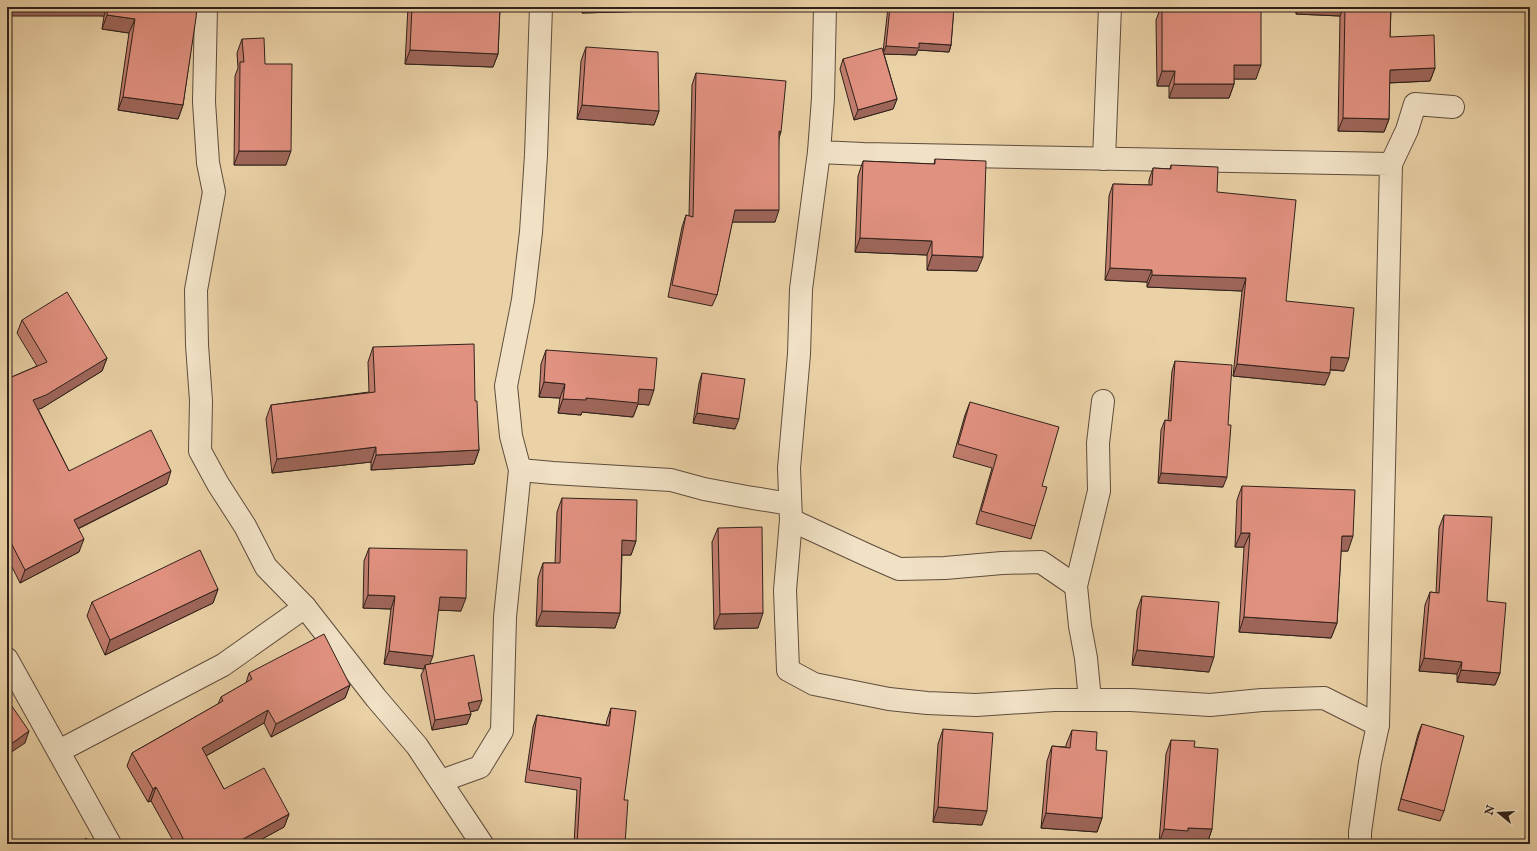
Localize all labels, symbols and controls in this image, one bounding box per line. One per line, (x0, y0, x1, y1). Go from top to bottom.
north arrow (1479, 793, 1519, 833)
text: N (1482, 803, 1499, 818)

